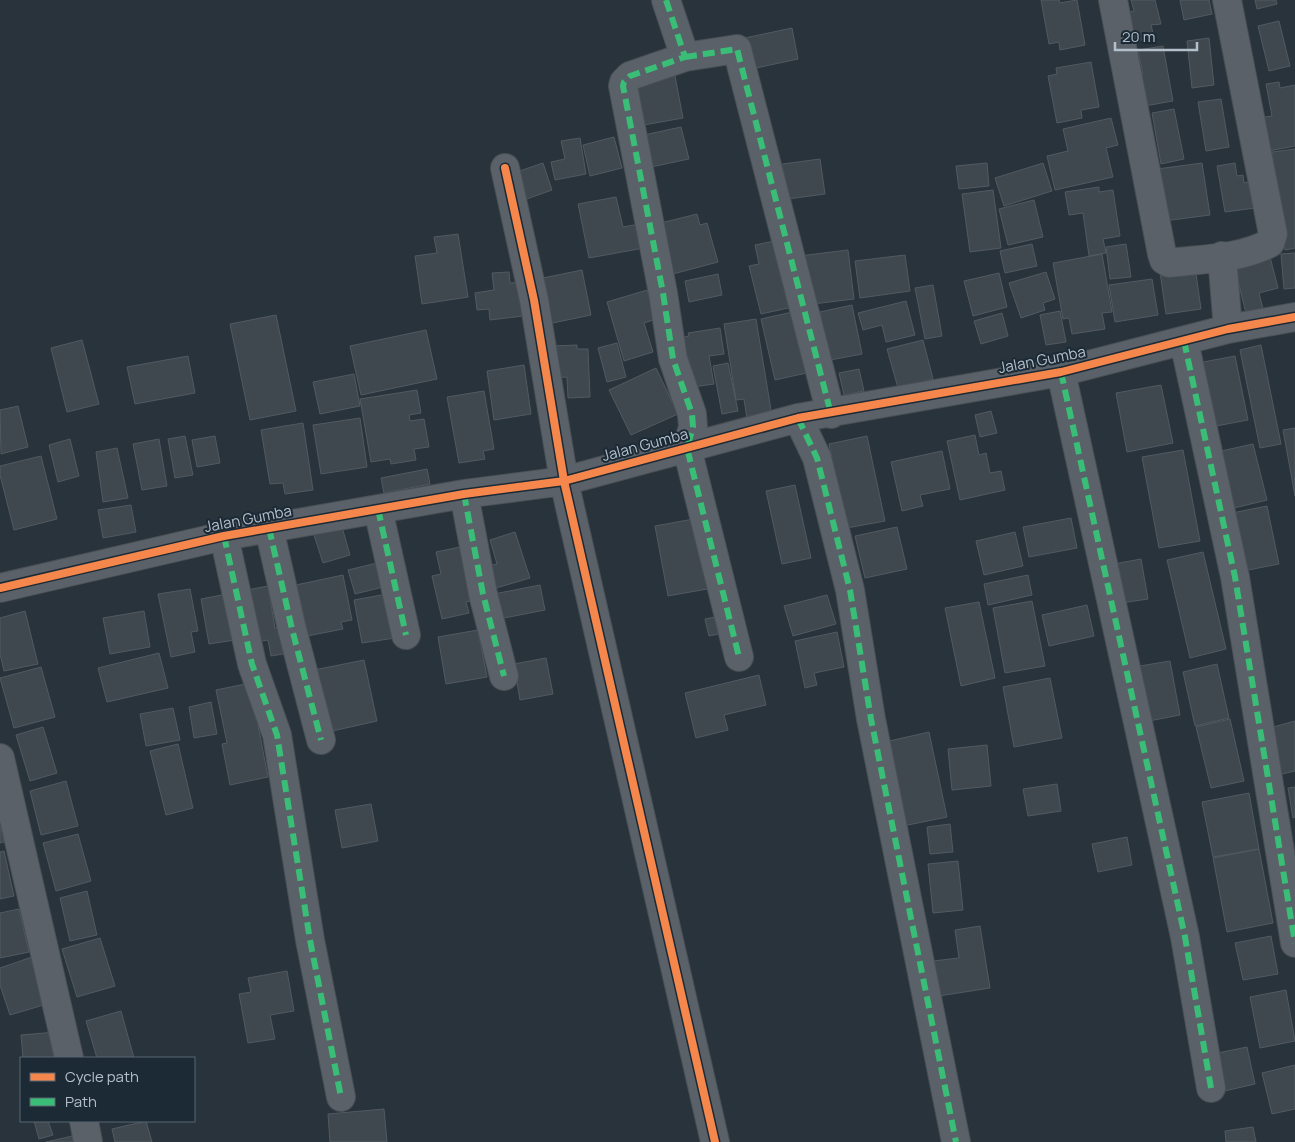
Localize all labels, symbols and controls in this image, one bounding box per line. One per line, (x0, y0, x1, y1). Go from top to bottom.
scale bar (1115, 20, 1198, 52)
text: 20 m (1122, 26, 1155, 47)
street label: Jalan Gumba (996, 341, 1087, 378)
street label: Jalan Gumba (599, 423, 690, 466)
street label: Jalan Gumba (202, 500, 293, 537)
legend (20, 1057, 195, 1122)
text: Cycle path (65, 1066, 139, 1087)
text: Path (65, 1091, 97, 1112)

